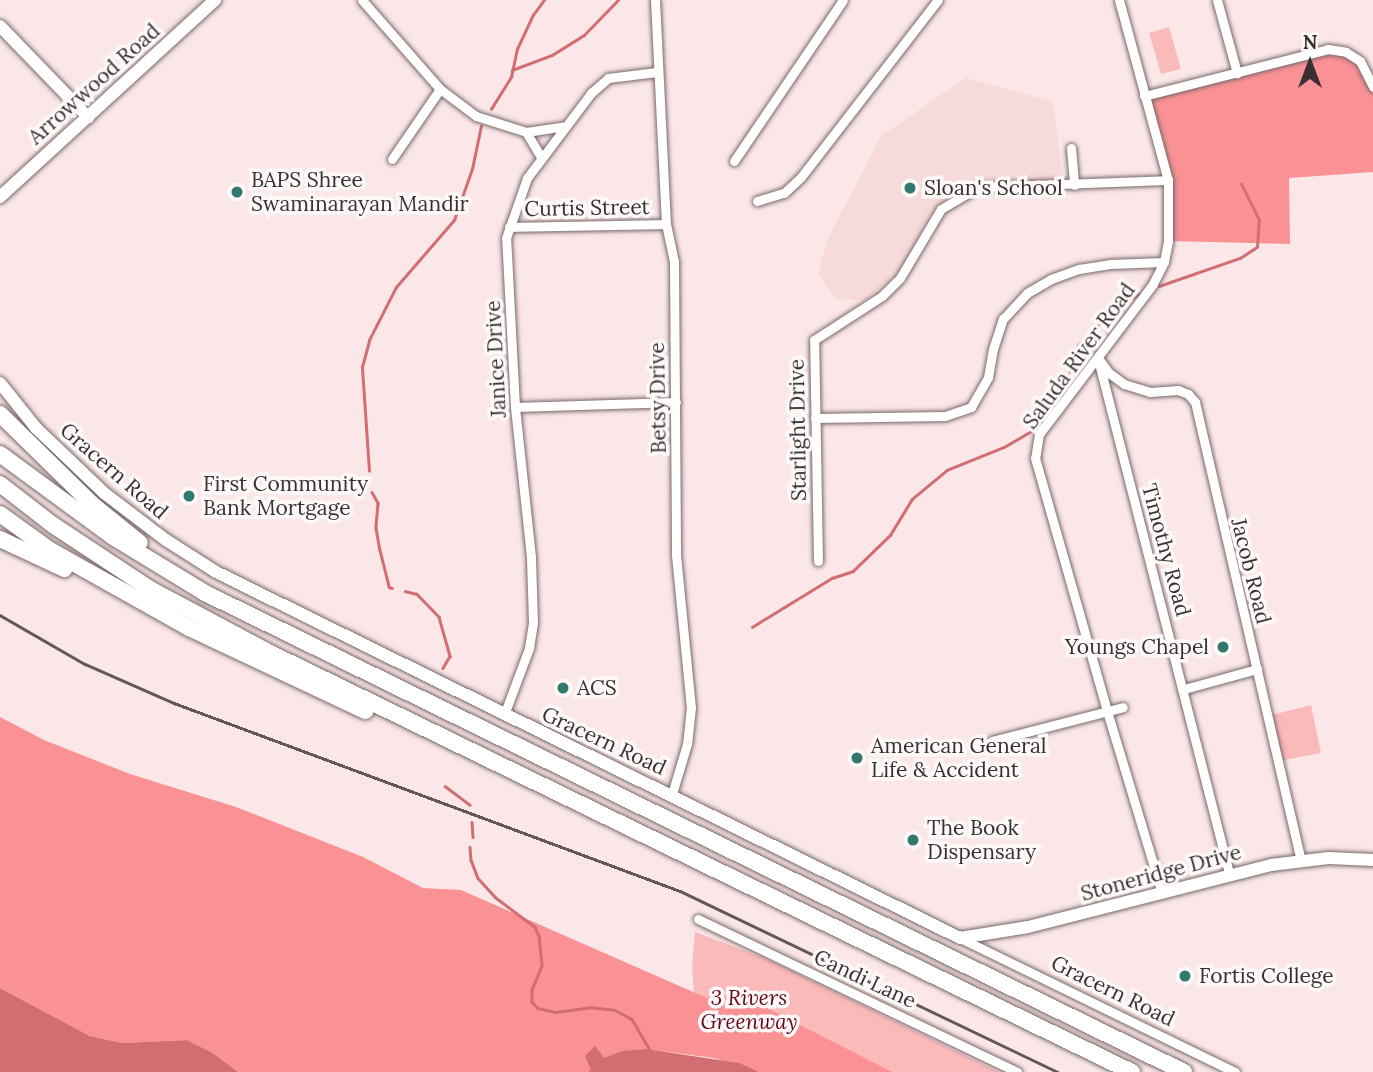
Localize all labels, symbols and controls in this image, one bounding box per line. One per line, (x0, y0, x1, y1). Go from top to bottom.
street label: Arrowwood Road (23, 18, 165, 150)
north arrow (1275, 28, 1345, 98)
text: N (1303, 30, 1317, 54)
place label: BAPS Shree Swaminarayan Mandir (251, 167, 469, 217)
place label: Sloan's School (924, 175, 1063, 201)
marker: Sloan's School (902, 180, 918, 196)
marker: BAPS Shree Swaminarayan Mandir (229, 184, 245, 200)
street label: Curtis Street (524, 194, 650, 222)
street label: Saluda River Road (1018, 278, 1140, 434)
street label: Janice Drive (480, 300, 512, 418)
street label: Betsy Drive (644, 342, 672, 454)
street label: Starlight Drive (784, 359, 812, 501)
street label: Gracern Road (55, 417, 173, 525)
place label: First Community Bank Mortgage (203, 471, 368, 521)
street label: Timothy Road (1136, 481, 1196, 619)
marker: First Community Bank Mortgage (181, 488, 197, 504)
street label: Jacob Road (1226, 515, 1276, 627)
place label: Youngs Chapel (1065, 634, 1209, 660)
marker: Youngs Chapel (1215, 639, 1231, 655)
place label: ACS (577, 675, 617, 701)
marker: ACS (555, 680, 571, 696)
street label: Gracern Road (538, 701, 670, 781)
place label: American General Life & Accident (871, 733, 1047, 783)
marker: American General Life & Accident (849, 750, 865, 766)
place label: The Book Dispensary (927, 815, 1036, 865)
marker: The Book Dispensary (905, 832, 921, 848)
street label: Stoneridge Drive (1078, 839, 1244, 907)
street label: Candi Lane (810, 944, 920, 1014)
street label: Gracern Road (1047, 950, 1179, 1032)
place label: Fortis College (1199, 963, 1334, 989)
marker: Fortis College (1177, 968, 1193, 984)
park label: 3 Rivers Greenway (700, 985, 798, 1035)

